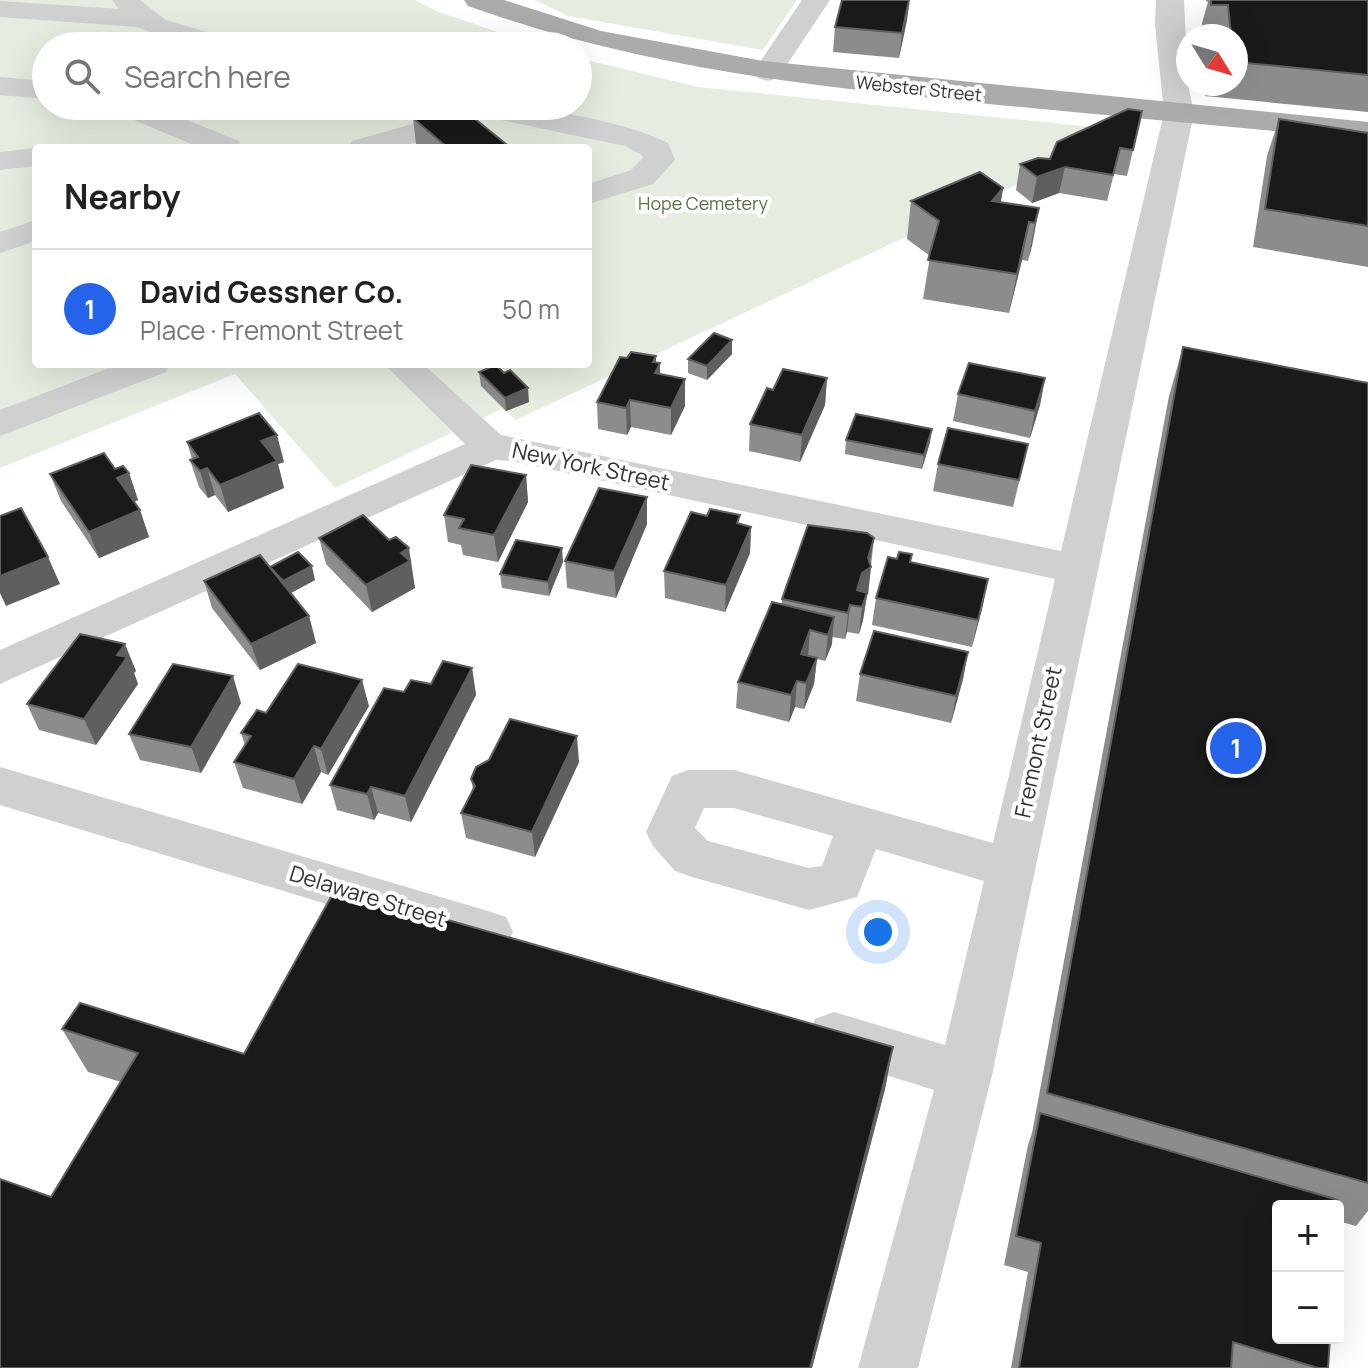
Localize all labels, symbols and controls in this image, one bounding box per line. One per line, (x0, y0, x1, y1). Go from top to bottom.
north arrow (1176, 24, 1248, 96)
search box (32, 32, 592, 120)
icon: search (60, 54, 104, 98)
text: Search here (124, 56, 291, 97)
street label: Webster Street (855, 69, 983, 107)
text: Nearby (64, 173, 180, 219)
park label: Hope Cemetery (638, 191, 768, 215)
text: David Gessner Co. (140, 271, 403, 312)
text: 1 (84, 291, 96, 327)
text: 50 m (502, 291, 560, 327)
text: Place · Fremont Street (140, 312, 403, 348)
street label: New York Street (510, 435, 673, 497)
street label: Fremont Street (1007, 663, 1069, 820)
pin: 1 (1210, 718, 1262, 778)
street label: Delaware Street (286, 858, 450, 934)
your location (858, 912, 898, 952)
map controls (1272, 1200, 1344, 1344)
button: + (1272, 1200, 1344, 1272)
button: − (1272, 1272, 1344, 1344)

